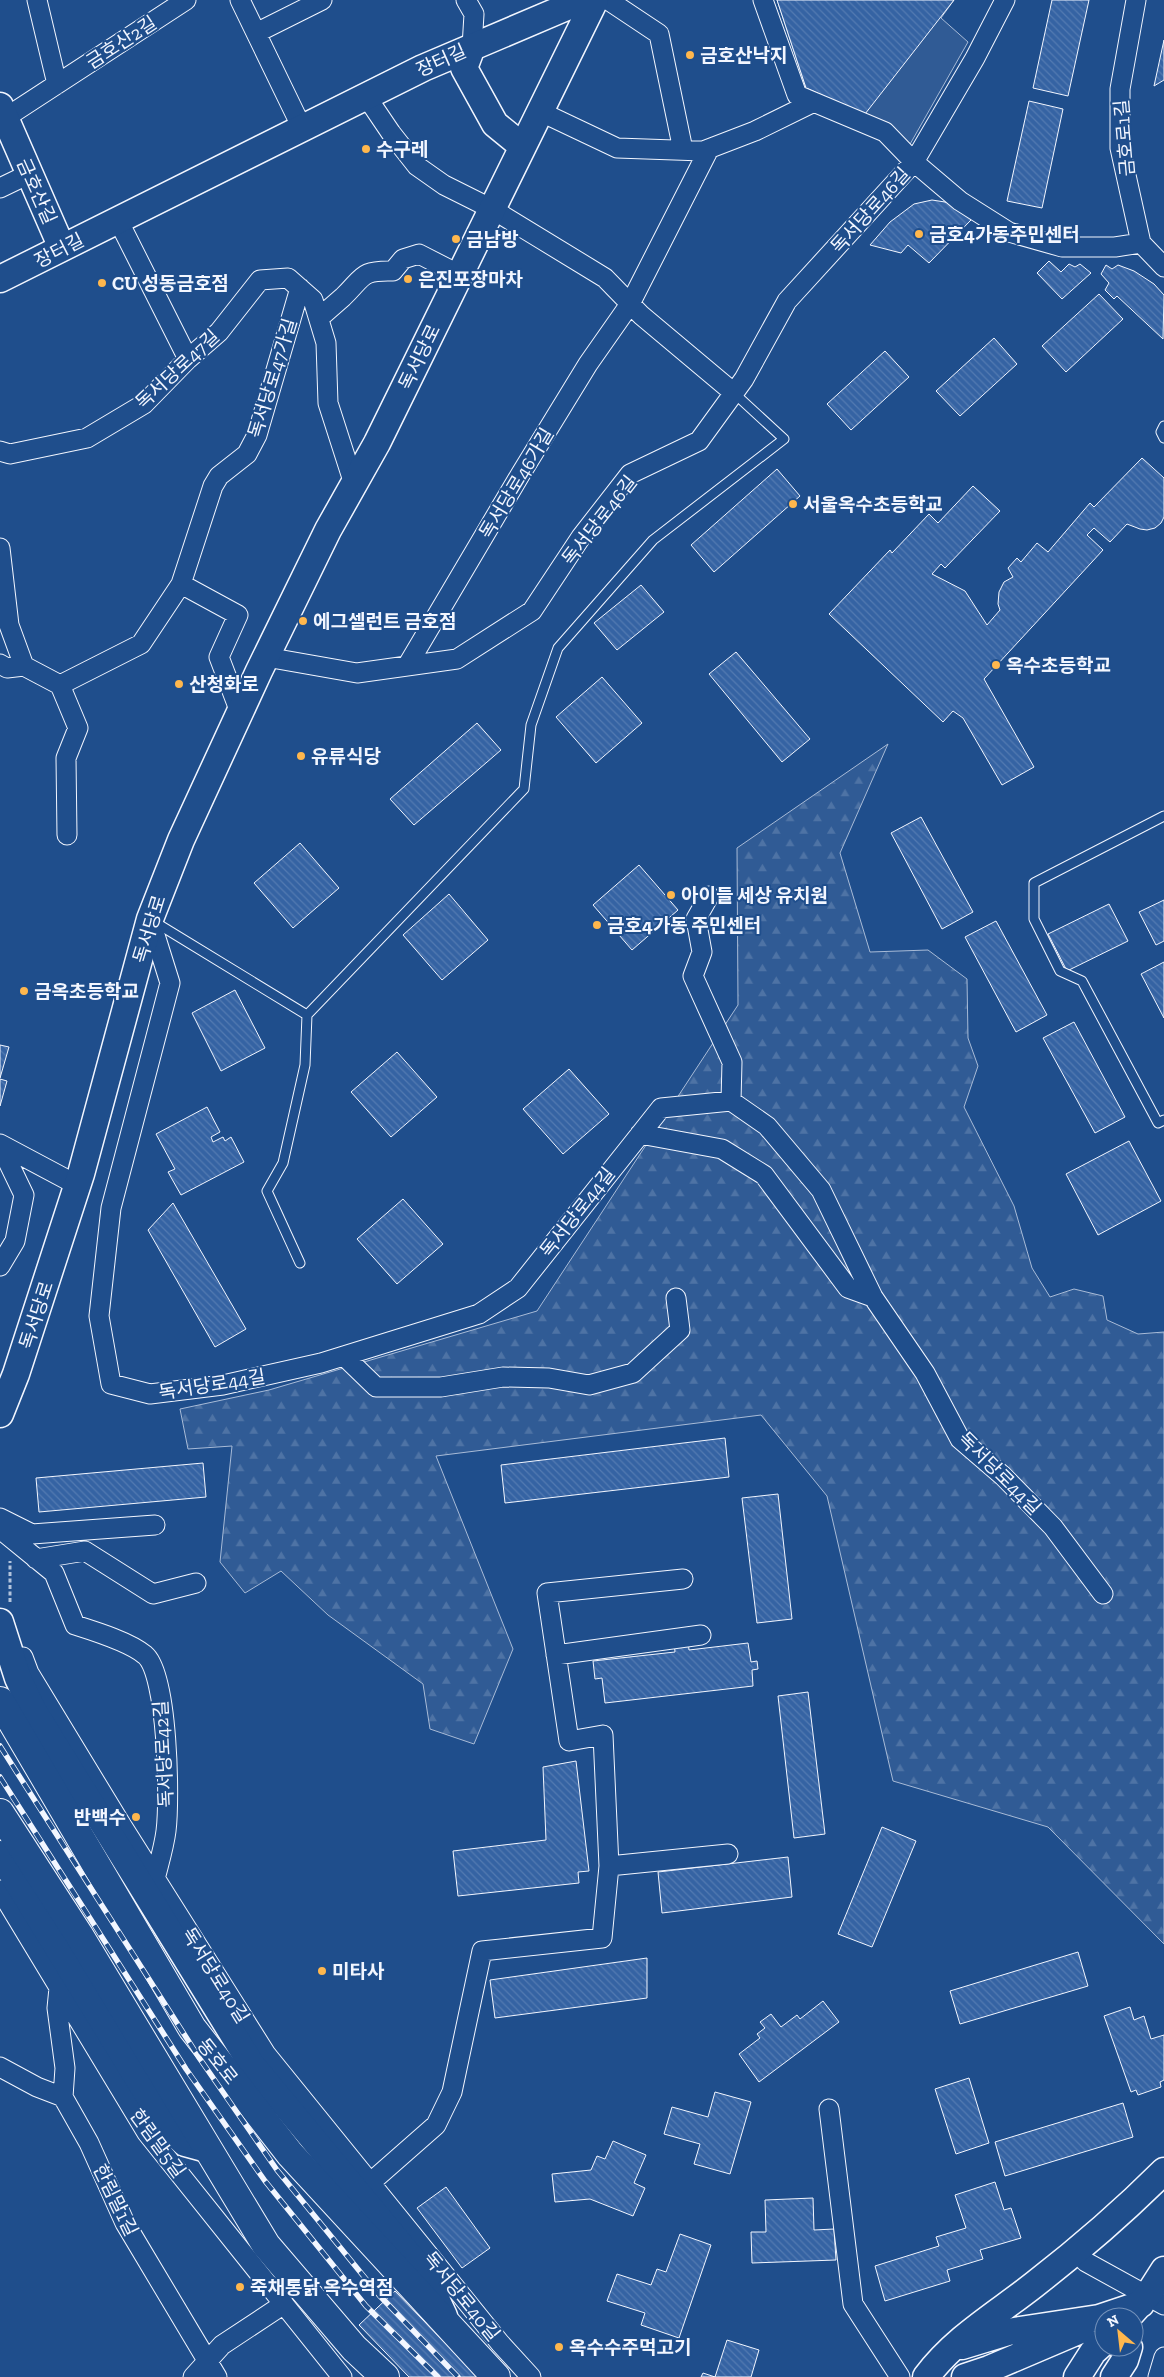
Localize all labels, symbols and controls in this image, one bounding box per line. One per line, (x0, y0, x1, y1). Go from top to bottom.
street label: 금호산2길 (82, 11, 161, 74)
street label: 장터길 (413, 39, 470, 82)
place label: 금호산낙지 (700, 44, 787, 67)
marker: 금호산낙지 (684, 49, 696, 61)
street label: 금호로1길 (1110, 98, 1139, 177)
place label: 수구레 (376, 138, 428, 161)
marker: 수구레 (360, 143, 372, 155)
street label: 금호산길 (12, 155, 61, 228)
street label: 독서당로46길 (826, 163, 915, 258)
place label: 금호4가동주민센터 (929, 223, 1080, 246)
street label: 장터길 (31, 228, 88, 273)
place label: 금남방 (466, 228, 519, 251)
marker: 금호4가동주민센터 (913, 228, 925, 240)
marker: 금남방 (450, 233, 462, 245)
place label: 은진포장마차 (418, 268, 523, 291)
place label: CU 성동금호점 (112, 272, 229, 295)
marker: 은진포장마차 (402, 273, 414, 285)
marker: CU 성동금호점 (96, 277, 108, 289)
street label: 독서당로47가길 (243, 316, 302, 441)
street label: 독서당로 (394, 321, 445, 394)
street label: 독서당로47길 (131, 325, 224, 414)
street label: 독서당로46가길 (474, 424, 559, 543)
street label: 독서당로46길 (557, 471, 642, 570)
place label: 서울옥수초등학교 (803, 493, 943, 516)
marker: 서울옥수초등학교 (787, 498, 799, 510)
place label: 에그셀런트 금호점 (313, 610, 456, 633)
marker: 에그셀런트 금호점 (297, 615, 309, 627)
place label: 옥수초등학교 (1006, 654, 1111, 677)
marker: 옥수초등학교 (990, 659, 1002, 671)
place label: 산청화로 (189, 673, 259, 696)
marker: 산청화로 (173, 678, 185, 690)
place label: 유류식당 (311, 745, 381, 768)
marker: 유류식당 (295, 750, 307, 762)
place label: 아이들 세상 유치원 (681, 884, 828, 907)
marker: 아이들 세상 유치원 (665, 889, 677, 901)
street label: 독서당로 (128, 892, 171, 966)
place label: 금호4가동 주민센터 (607, 914, 761, 937)
marker: 금호4가동 주민센터 (591, 919, 603, 931)
place label: 금옥초등학교 (34, 980, 139, 1003)
marker: 금옥초등학교 (18, 985, 30, 997)
street label: 독서당로44길 (535, 1163, 620, 1262)
street label: 독서당로 (15, 1278, 58, 1352)
street label: 독서당로44길 (157, 1365, 267, 1404)
street label: 독서당로44길 (953, 1427, 1046, 1520)
street label: 독서당로42길 (149, 1700, 178, 1808)
place label: 반백수 (74, 1806, 126, 1829)
marker: 반백수 (130, 1811, 142, 1823)
street label: 독서당로40길 (177, 1923, 254, 2027)
place label: 미타사 (332, 1960, 385, 1983)
marker: 미타사 (316, 1965, 328, 1977)
street label: 동호로 (192, 2034, 243, 2089)
street label: 한림말5길 (125, 2104, 190, 2182)
street label: 한림말1길 (88, 2160, 143, 2240)
street label: 독서당로40길 (419, 2247, 505, 2346)
place label: 죽채통닭 옥수역점 (250, 2276, 393, 2299)
marker: 죽채통닭 옥수역점 (234, 2281, 246, 2293)
north arrow (1094, 2307, 1144, 2357)
text: N (1104, 2311, 1122, 2331)
place label: 옥수수주먹고기 (569, 2336, 691, 2359)
marker: 옥수수주먹고기 (553, 2341, 565, 2353)

